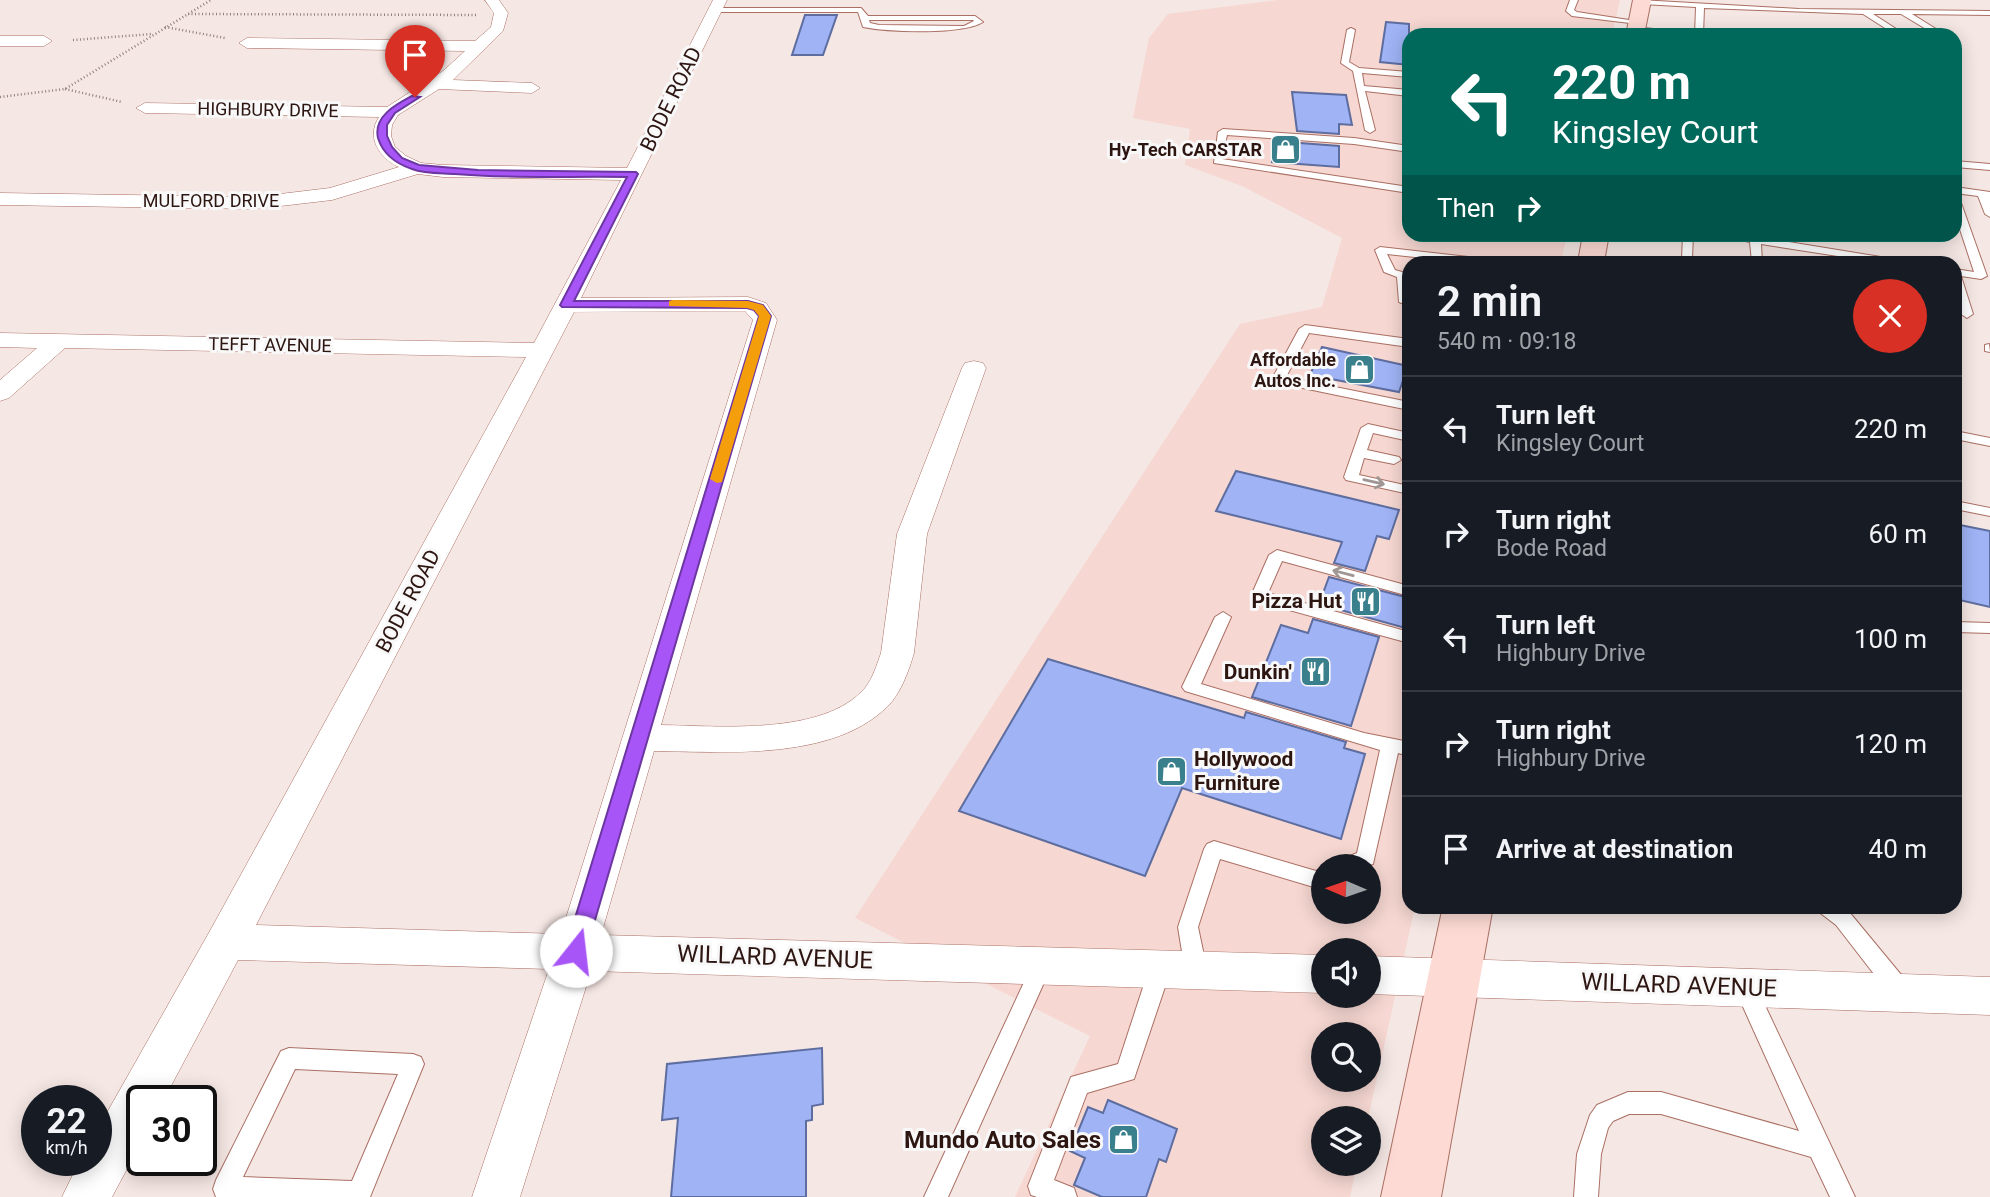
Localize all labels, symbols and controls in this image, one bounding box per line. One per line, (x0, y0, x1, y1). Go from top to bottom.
pin (385, 25, 445, 97)
icon: arrive (396, 36, 434, 74)
street label: BODE ROAD (635, 43, 707, 155)
text: 220 m (1552, 54, 1691, 111)
icon: left (1437, 56, 1528, 147)
street label: HIGHBURY DRIVE (197, 98, 339, 121)
text: Kingsley Court (1552, 113, 1758, 151)
shop icon: Hy-Tech CARSTAR (1268, 133, 1302, 167)
place label: Hy-Tech CARSTAR (1109, 139, 1262, 160)
icon: right (1509, 189, 1547, 227)
street label: MULFORD DRIVE (143, 190, 279, 211)
text: Then (1437, 193, 1495, 223)
text: 2 min (1437, 277, 1542, 326)
button: close (1853, 279, 1927, 353)
text: 540 m · 09:18 (1437, 328, 1576, 355)
street label: TEFFT AVENUE (208, 333, 332, 356)
place label: Affordable Autos Inc. (1250, 349, 1336, 391)
shop icon: Affordable Autos Inc. (1342, 353, 1376, 387)
text: Turn left (1496, 400, 1595, 430)
icon: left (1437, 410, 1475, 448)
text: 220 m (1854, 414, 1927, 444)
text: Kingsley Court (1496, 430, 1644, 457)
one-way arrow (1362, 476, 1385, 490)
text: Turn right (1496, 505, 1611, 535)
icon: right (1437, 515, 1475, 553)
text: 60 m (1869, 519, 1927, 549)
text: Bode Road (1496, 535, 1607, 562)
street label: BODE ROAD (371, 545, 445, 657)
one-way arrow (1332, 566, 1355, 579)
restaurant icon: Pizza Hut (1348, 584, 1382, 618)
place label: Pizza Hut (1251, 589, 1342, 613)
text: Turn left (1496, 610, 1595, 640)
icon: left (1437, 620, 1475, 658)
text: 100 m (1854, 624, 1927, 654)
text: Highbury Drive (1496, 640, 1645, 667)
restaurant icon: Dunkin' (1298, 655, 1332, 689)
place label: Dunkin' (1224, 660, 1292, 684)
text: Turn right (1496, 715, 1611, 745)
icon: right (1437, 725, 1475, 763)
text: 120 m (1854, 729, 1927, 759)
text: Highbury Drive (1496, 745, 1645, 772)
place label: Hollywood Furniture (1194, 747, 1293, 795)
shop icon: Hollywood Furniture (1154, 754, 1188, 788)
icon: arrive (1437, 830, 1475, 868)
text: Arrive at destination (1496, 834, 1733, 864)
text: 40 m (1869, 834, 1927, 864)
north arrow (1311, 854, 1381, 924)
map controls (1311, 854, 1381, 1176)
position arrow (539, 914, 613, 988)
button: sound (1311, 938, 1381, 1008)
street label: WILLARD AVENUE (677, 940, 873, 974)
street label: WILLARD AVENUE (1581, 968, 1777, 1002)
button: search (1311, 1022, 1381, 1092)
speed limit sign: 30 (126, 1085, 217, 1176)
text: 22 (46, 1101, 87, 1142)
button: layers (1311, 1106, 1381, 1176)
shop icon: Mundo Auto Sales (1107, 1123, 1141, 1157)
place label: Mundo Auto Sales (904, 1126, 1101, 1154)
text: km/h (45, 1137, 88, 1158)

